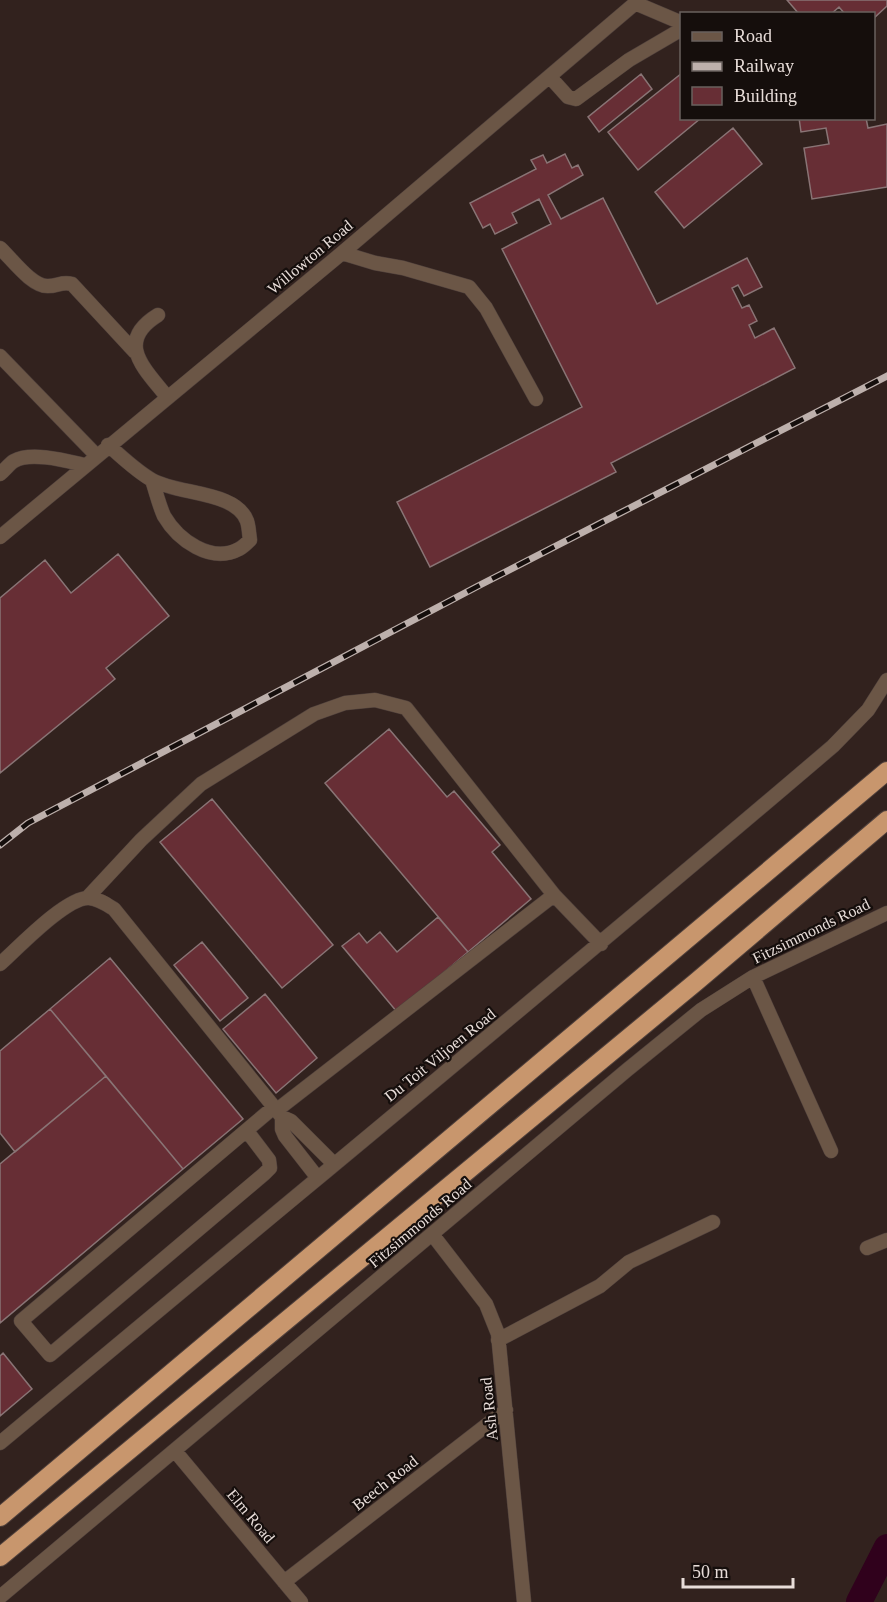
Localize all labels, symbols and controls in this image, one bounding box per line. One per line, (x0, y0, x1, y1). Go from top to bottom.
legend (680, 12, 875, 120)
text: Road (734, 26, 772, 46)
text: Railway (734, 56, 794, 76)
text: Building (734, 86, 797, 106)
street label: Willowton Road (264, 217, 356, 297)
street label: Fitzsimmonds Road (750, 895, 872, 967)
street label: Du Toit Viljoen Road (381, 1005, 499, 1106)
street label: Fitzsimmonds Road (365, 1175, 475, 1271)
street label: Ash Road (477, 1377, 501, 1441)
street label: Beech Road (349, 1452, 421, 1514)
street label: Elm Road (224, 1486, 278, 1546)
scale bar (683, 1551, 792, 1589)
text: 50 m (692, 1562, 729, 1582)

